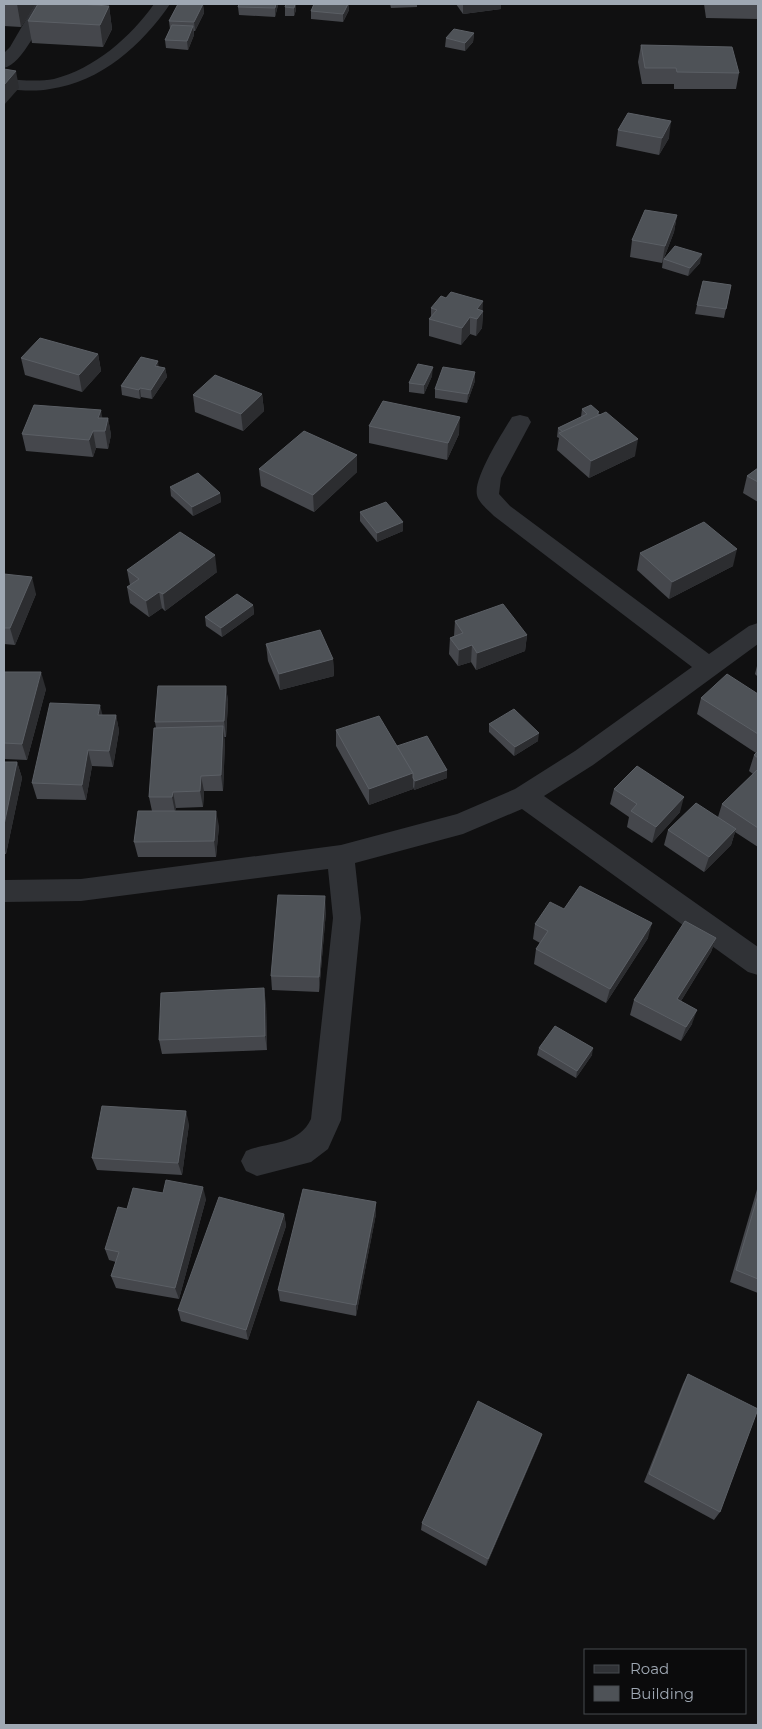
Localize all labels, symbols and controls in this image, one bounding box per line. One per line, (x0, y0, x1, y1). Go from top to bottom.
legend (584, 1649, 747, 1714)
text: Road (630, 1659, 669, 1678)
text: Building (630, 1684, 694, 1703)

